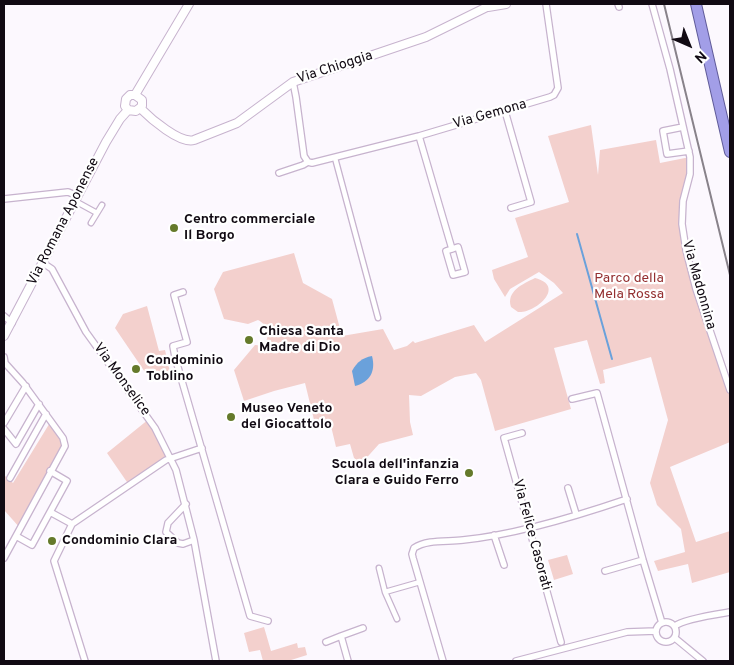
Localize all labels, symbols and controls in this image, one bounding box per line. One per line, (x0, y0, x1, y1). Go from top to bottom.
north arrow (664, 20, 714, 70)
text: N (690, 47, 709, 66)
street label: Via Chioggia (295, 48, 375, 88)
street label: Via Gemona (451, 96, 529, 134)
street label: Via Romana Aponense (24, 155, 104, 289)
place label: Centro commerciale Il Borgo (184, 212, 315, 244)
marker: Centro commerciale Il Borgo (168, 222, 180, 234)
street label: Via Madonnina (677, 238, 719, 332)
park label: Parco della Mela Rossa (594, 271, 664, 304)
place label: Chiesa Santa Madre di Dio (259, 324, 344, 357)
marker: Chiesa Santa Madre di Dio (243, 334, 255, 346)
street label: Via Monselice (89, 340, 153, 420)
place label: Condominio Toblino (146, 353, 223, 386)
marker: Condominio Toblino (130, 363, 142, 375)
place label: Museo Veneto del Giocattolo (241, 401, 332, 434)
marker: Museo Veneto del Giocattolo (225, 411, 237, 423)
place label: Scuola dell'infanzia Clara e Guido Ferro (331, 457, 459, 490)
marker: Scuola dell'infanzia Clara e Guido Ferro (463, 467, 475, 479)
street label: Via Felice Casorati (508, 478, 554, 592)
place label: Condominio Clara (62, 533, 177, 549)
marker: Condominio Clara (46, 535, 58, 547)

